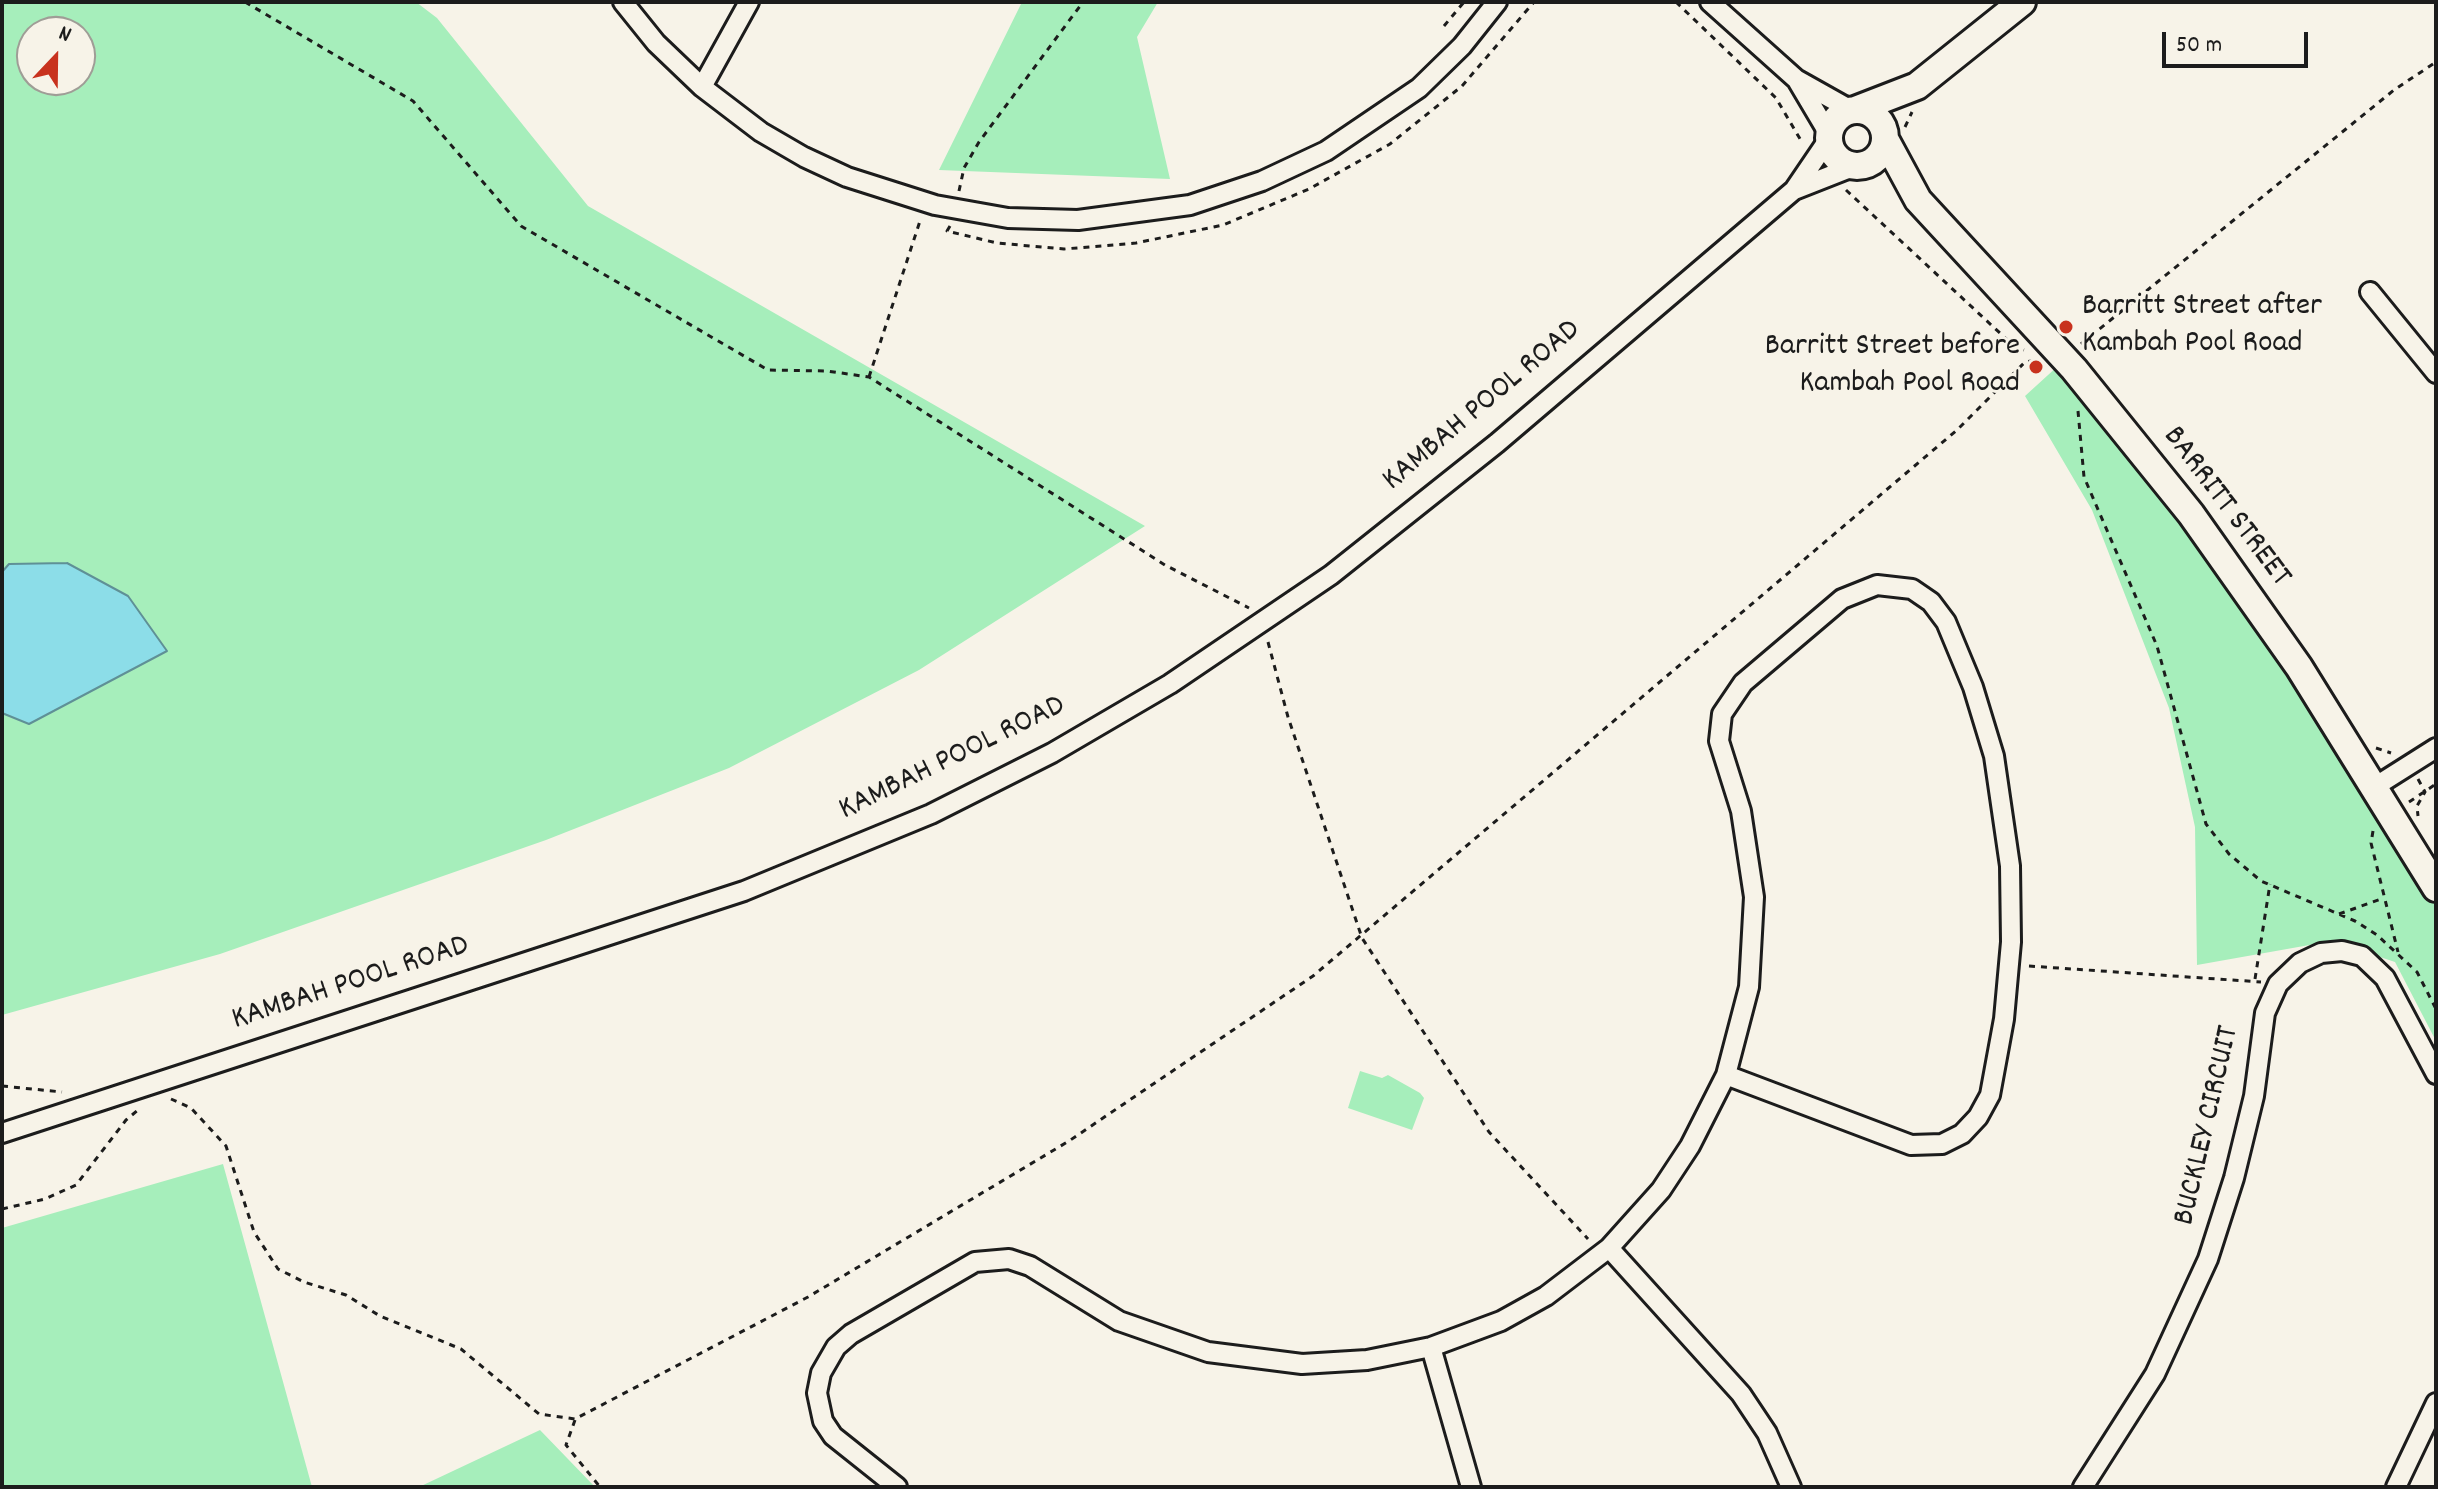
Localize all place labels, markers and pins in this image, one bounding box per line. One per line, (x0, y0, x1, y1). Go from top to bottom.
place label: Barritt Street after Kambah Pool Road (2082, 290, 2322, 365)
marker: Barritt Street after Kambah Pool Road (2057, 318, 2075, 336)
place label: Barritt Street before Kambah Pool Road (1765, 330, 2020, 405)
marker: Barritt Street before Kambah Pool Road (2027, 358, 2045, 376)

